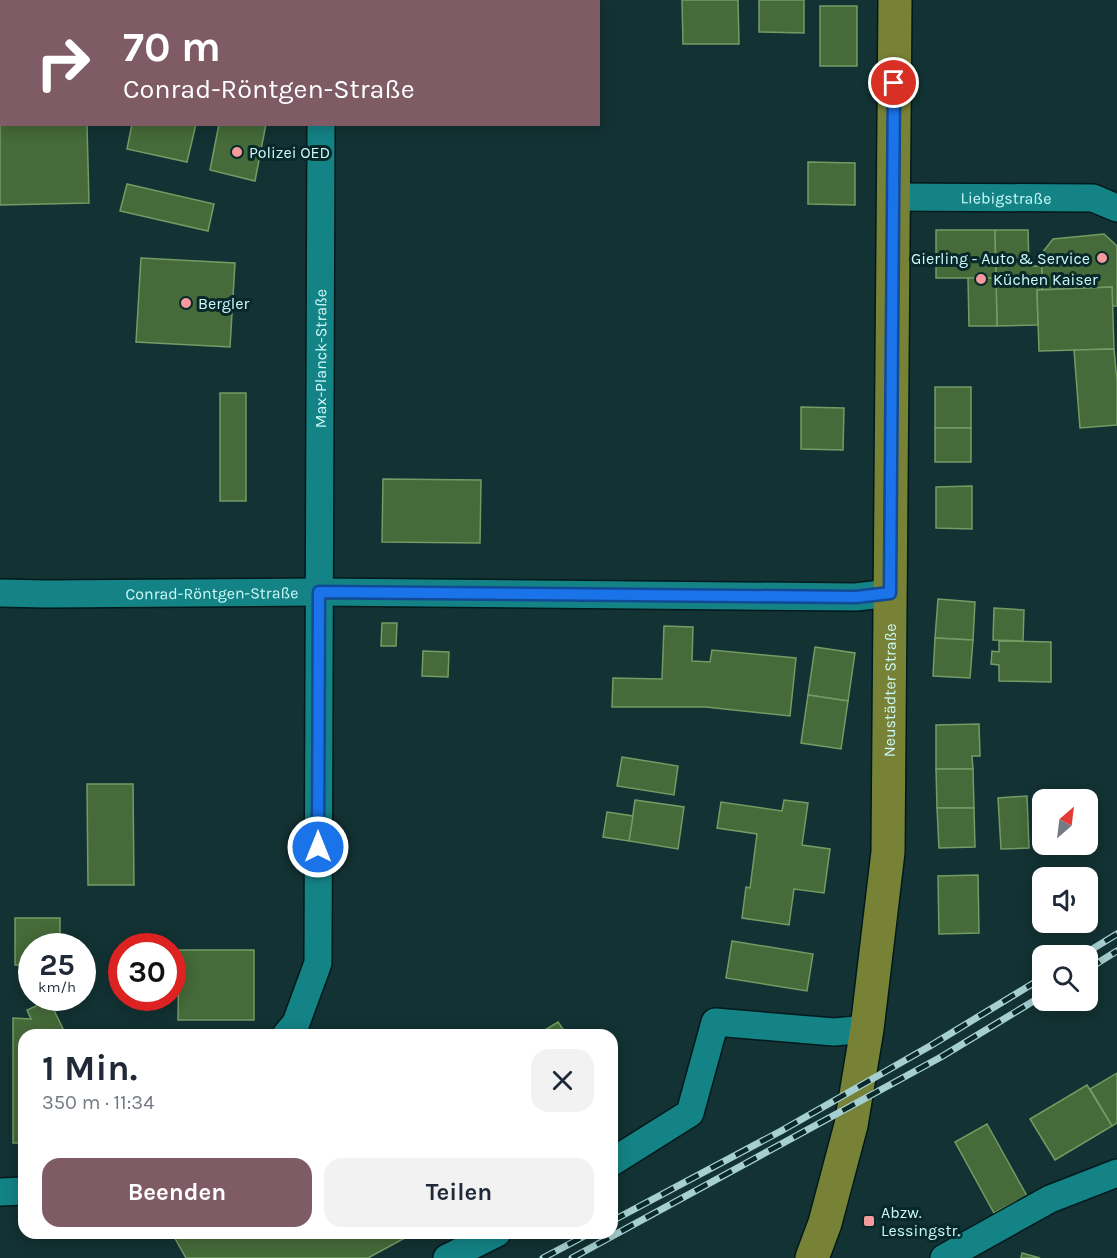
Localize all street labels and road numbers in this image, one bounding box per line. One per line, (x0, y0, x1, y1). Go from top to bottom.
street label: Liebigstraße (960, 188, 1051, 207)
street label: Max-Planck-Straße (310, 289, 330, 428)
street label: Conrad-Röntgen-Straße (125, 583, 299, 603)
street label: Neustädter Straße (879, 623, 899, 757)

